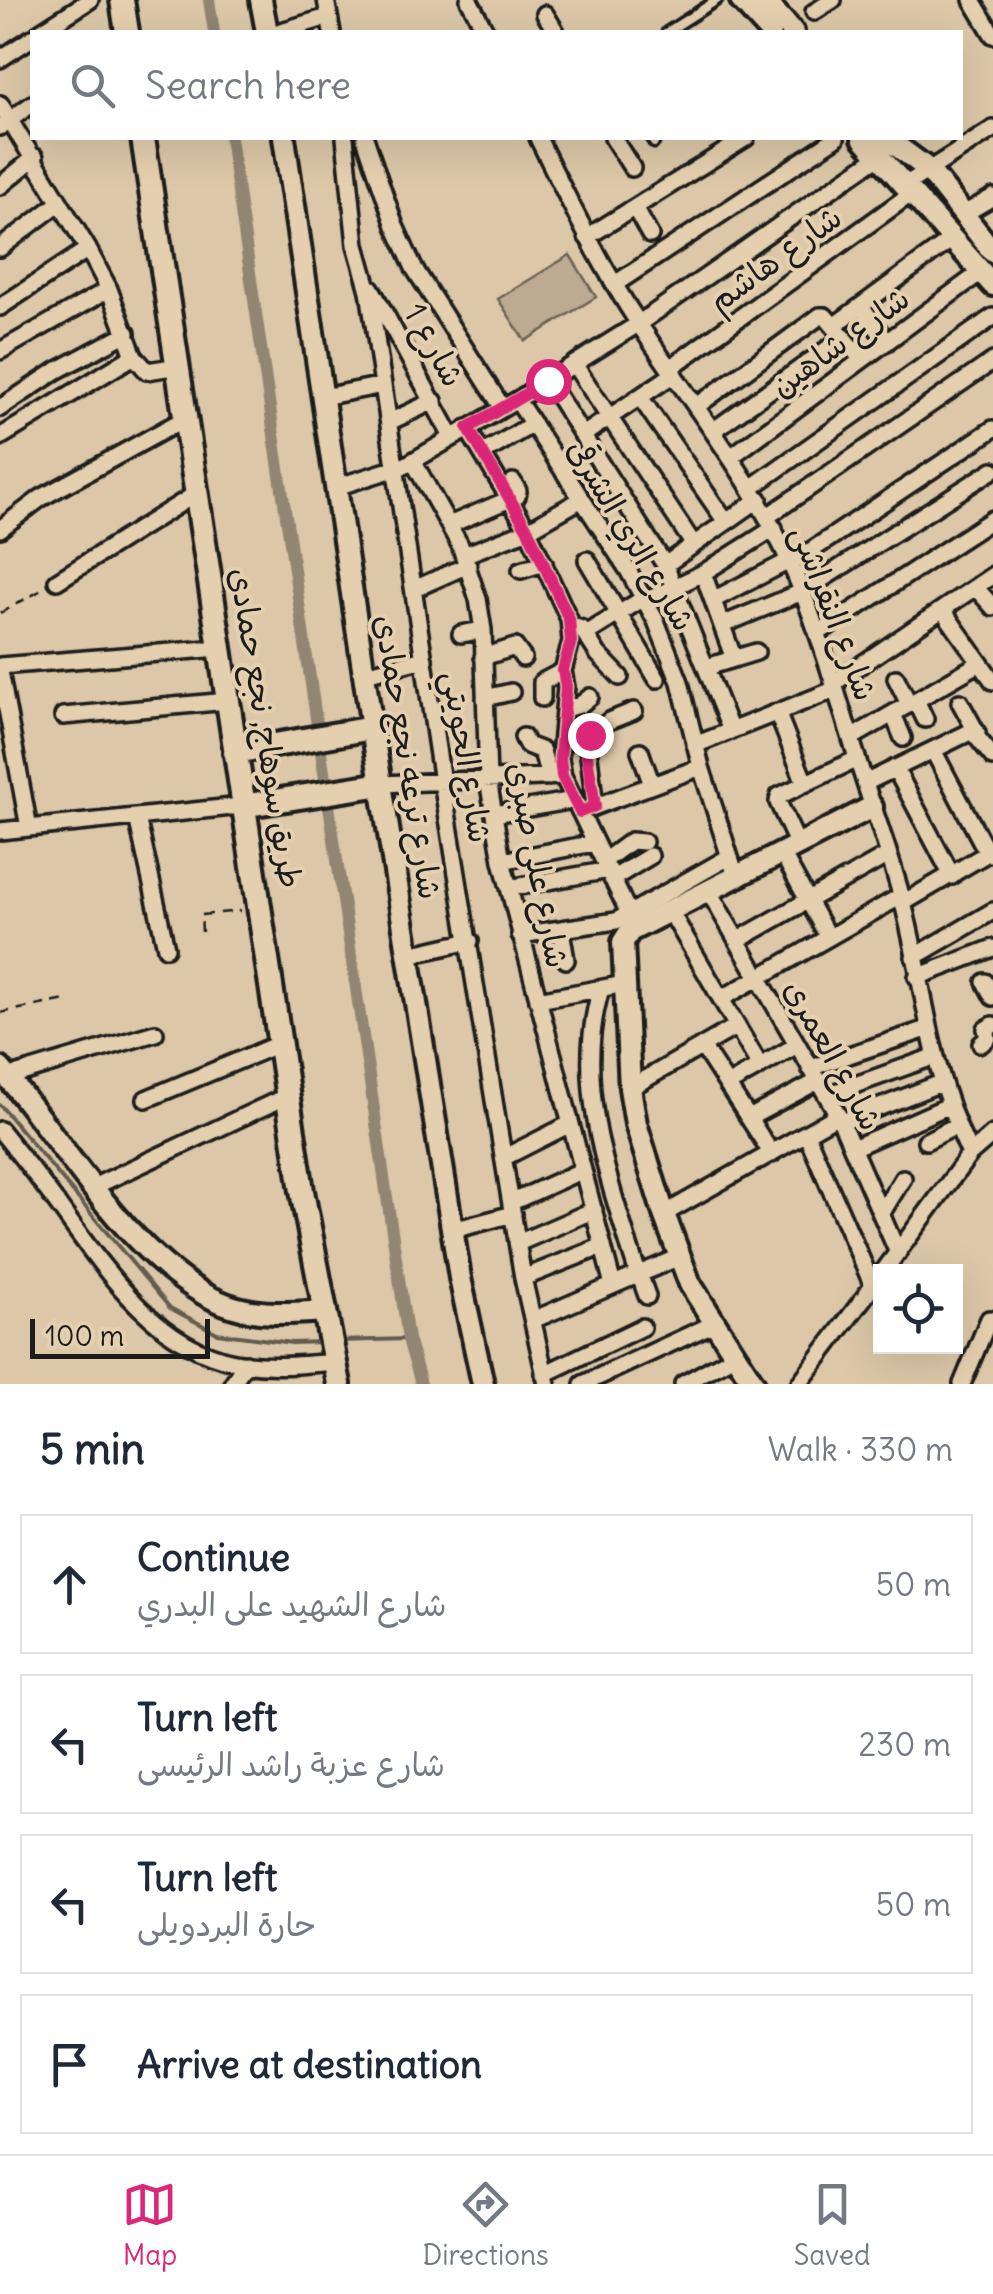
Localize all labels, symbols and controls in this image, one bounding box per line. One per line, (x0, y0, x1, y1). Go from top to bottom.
search box (30, 30, 963, 140)
icon: search (65, 58, 120, 113)
text: Search here (145, 62, 351, 109)
street label: شارع هاشم (700, 196, 852, 324)
street label: شارع شاهين (762, 277, 919, 408)
street label: شارع 1 (392, 296, 474, 395)
route start (526, 359, 572, 405)
street label: شارع الري الشرقى (555, 431, 705, 640)
street label: شارع النقراشى (779, 519, 887, 707)
street label: طريق سوهاج, نجع حمادى (218, 565, 312, 892)
street label: شارع ترعه نجع حمادى (363, 612, 451, 903)
street label: شارع الحويتي (426, 668, 501, 847)
route end (568, 713, 614, 759)
street label: شارع على صبرى (496, 759, 579, 972)
street label: شارع العمرى (773, 972, 892, 1139)
map controls (873, 1264, 963, 1354)
button: locate (873, 1264, 963, 1354)
scale bar (30, 1314, 210, 1358)
text: 100 m (45, 1318, 124, 1354)
text: 5 min (40, 1423, 145, 1475)
text: Walk · 330 m (768, 1429, 953, 1470)
text: Continue (137, 1534, 290, 1581)
icon: ahead (42, 1557, 97, 1612)
text: 50 m (876, 1564, 951, 1605)
text: شارع الشهيد على البدري (137, 1584, 447, 1625)
text: Turn left (137, 1694, 277, 1741)
icon: left (42, 1717, 97, 1772)
text: 230 m (859, 1724, 951, 1765)
text: شارع عزبة راشد الرئيسى (137, 1744, 445, 1785)
text: Turn left (137, 1854, 277, 1901)
icon: left (42, 1877, 97, 1932)
text: 50 m (876, 1884, 951, 1925)
text: حارة البردويلى (137, 1904, 316, 1945)
icon: arrive (42, 2037, 97, 2092)
text: Arrive at destination (137, 2041, 482, 2088)
tab: Map (122, 2177, 177, 2273)
tab: Directions (422, 2177, 549, 2273)
tab: Saved (794, 2177, 871, 2273)

